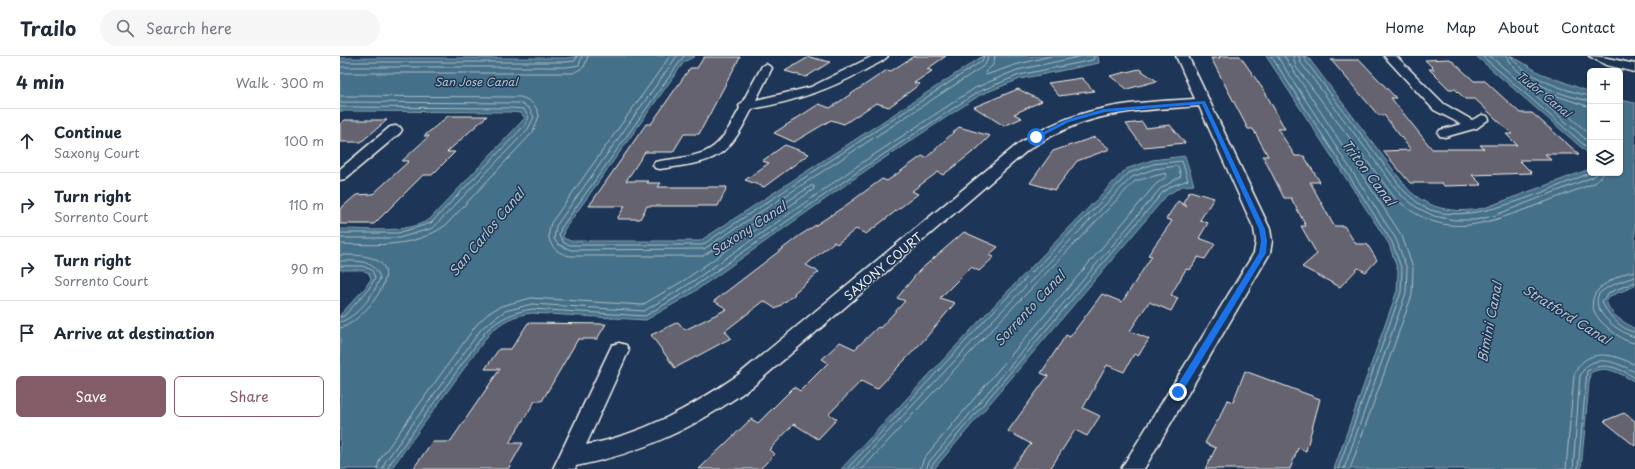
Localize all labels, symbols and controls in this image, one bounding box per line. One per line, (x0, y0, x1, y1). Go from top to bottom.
search box (100, 10, 380, 46)
text: Trailo (20, 14, 76, 42)
text: Search here (146, 16, 232, 39)
icon: search (114, 17, 136, 39)
text: Home (1385, 17, 1424, 38)
text: Map (1446, 17, 1476, 38)
text: About (1498, 17, 1539, 38)
text: Contact (1561, 17, 1615, 38)
water label: Tudor Canal (1513, 67, 1576, 122)
map controls (1587, 68, 1623, 176)
button: + (1587, 68, 1623, 104)
text: 4 min (16, 69, 64, 95)
text: Walk · 300 m (236, 73, 324, 92)
water label: San Jose Canal (434, 73, 520, 90)
button: − (1587, 104, 1623, 140)
text: Continue (54, 120, 122, 143)
route start (1027, 128, 1045, 146)
icon: ahead (16, 130, 38, 152)
text: 100 m (284, 131, 324, 150)
water label: Triton Canal (1338, 135, 1402, 211)
button: layers (1587, 140, 1623, 176)
text: Saxony Court (54, 143, 140, 162)
water label: San Carlos Canal (444, 182, 530, 280)
text: Turn right (54, 184, 131, 207)
icon: right (16, 194, 38, 216)
text: 110 m (289, 195, 324, 214)
water label: Saxony Canal (707, 195, 791, 260)
text: Sorrento Court (54, 207, 148, 226)
street label: SAXONY COURT (840, 227, 927, 304)
text: Turn right (54, 248, 131, 271)
icon: right (16, 258, 38, 280)
text: 90 m (291, 259, 324, 278)
water label: Sorrento Canal (989, 265, 1070, 350)
text: Sorrento Court (54, 271, 148, 290)
water label: Bimini Canal (1472, 278, 1507, 364)
water label: Stratford Canal (1520, 280, 1616, 350)
text: Arrive at destination (54, 321, 215, 344)
icon: arrive (16, 322, 38, 344)
button: Save (16, 376, 166, 417)
button: Share (174, 376, 324, 417)
route end (1169, 383, 1187, 401)

